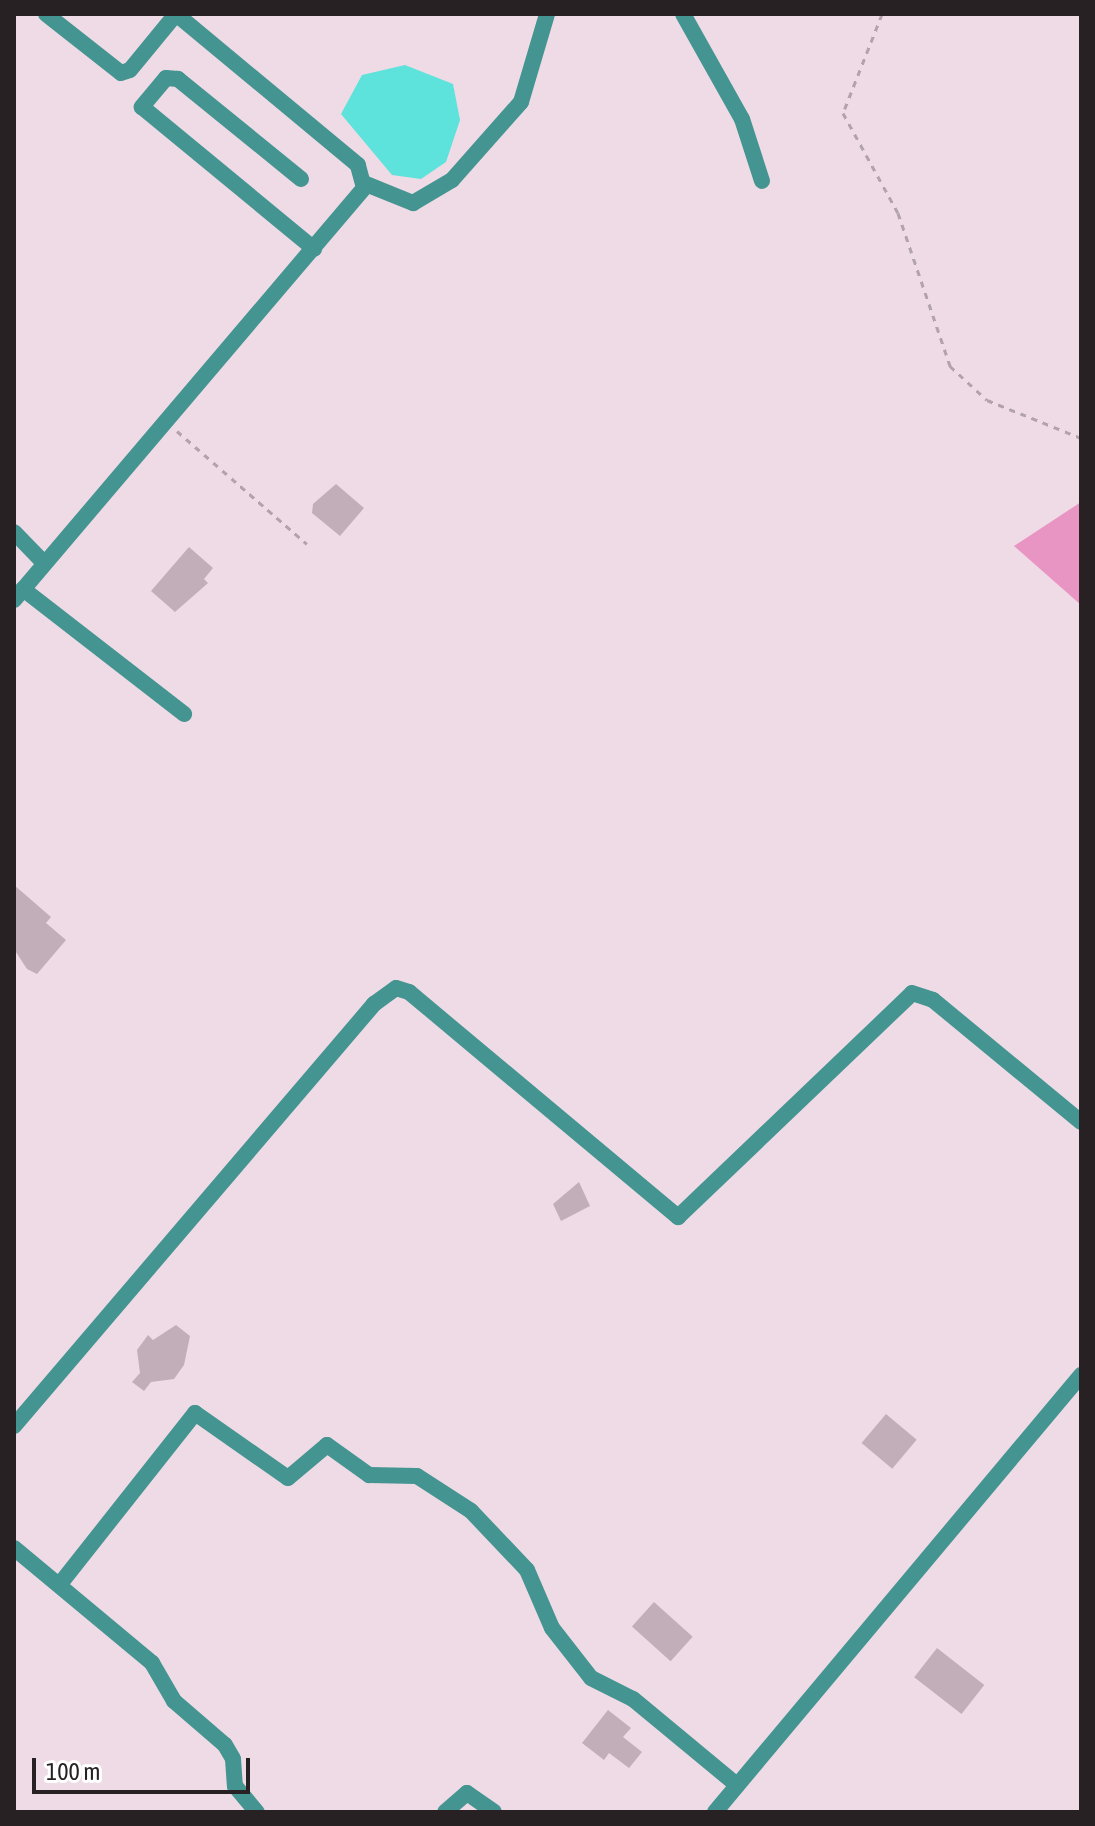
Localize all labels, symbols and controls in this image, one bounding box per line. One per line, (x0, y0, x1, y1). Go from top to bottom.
scale bar (36, 1742, 254, 1792)
text: 100 m (46, 1758, 100, 1785)

